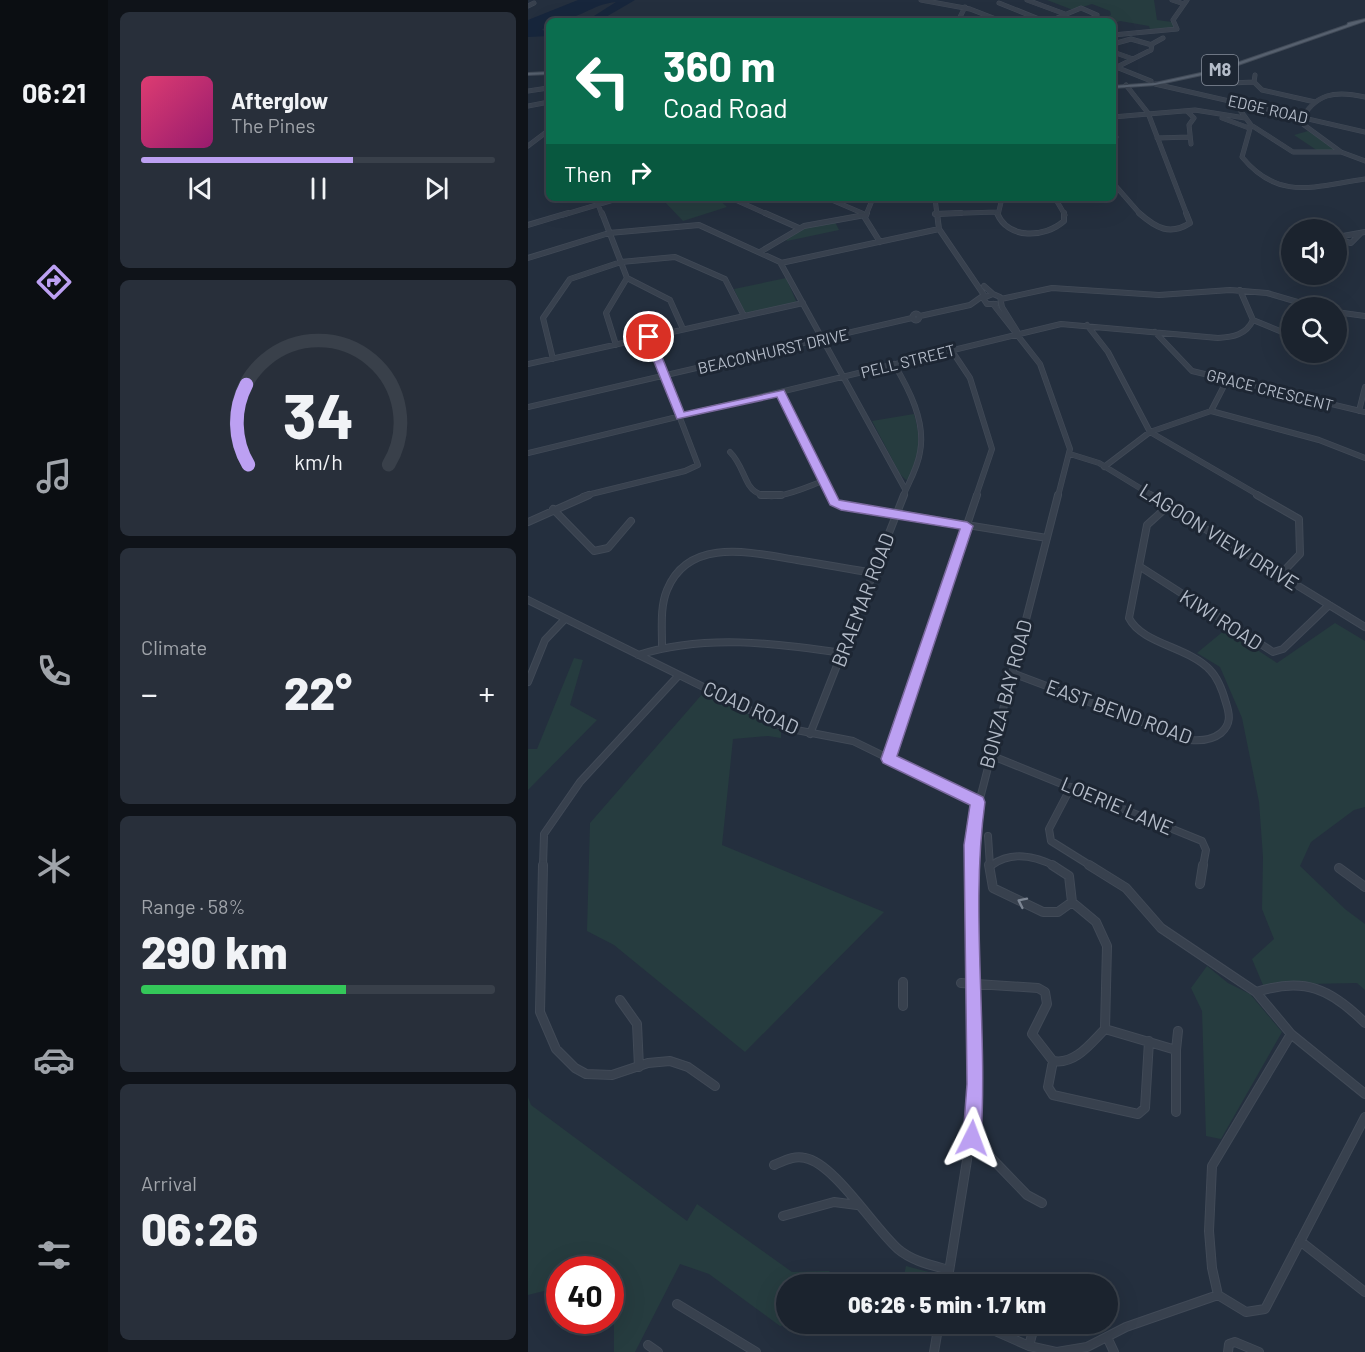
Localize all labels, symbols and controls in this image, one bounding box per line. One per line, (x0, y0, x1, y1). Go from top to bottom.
text: 360 m (663, 40, 776, 90)
icon: left (564, 42, 642, 120)
road number: M8 (1202, 55, 1238, 85)
text: 06:21 (22, 76, 86, 108)
text: Afterglow (231, 87, 328, 113)
street label: EDGE ROAD (1226, 90, 1310, 127)
text: Coad Road (663, 91, 788, 123)
text: The Pines (231, 113, 315, 137)
icon: right (624, 156, 657, 189)
text: Then (564, 160, 612, 186)
icon: previous (184, 172, 217, 205)
icon: pause (302, 172, 335, 205)
icon: next (420, 172, 453, 205)
map controls (1281, 219, 1347, 363)
button: sound (1281, 219, 1347, 285)
icon: directions (33, 261, 75, 303)
button: search (1281, 297, 1347, 363)
pin (623, 311, 674, 362)
icon: arrive (632, 320, 665, 353)
street label: BEACONHURST DRIVE (696, 324, 850, 377)
street label: PELL STREET (859, 340, 957, 381)
street label: GRACE CRESCENT (1205, 365, 1336, 414)
text: 34 (282, 377, 354, 451)
text: km/h (294, 449, 342, 474)
icon: music (33, 455, 75, 497)
street label: LAGOON VIEW DRIVE (1136, 477, 1304, 595)
street label: BRAEMAR ROAD (825, 529, 899, 670)
street label: KIWI ROAD (1176, 584, 1267, 655)
street label: BONZA BAY ROAD (974, 617, 1036, 771)
text: Climate (141, 635, 207, 659)
icon: phone (33, 650, 75, 692)
text: 22° (284, 665, 352, 719)
text: − (141, 673, 158, 713)
text: + (478, 673, 495, 713)
street label: EAST BEND ROAD (1043, 674, 1196, 749)
street label: COAD ROAD (700, 675, 803, 739)
street label: LOERIE LANE (1058, 771, 1177, 839)
icon: climate (33, 845, 75, 887)
text: Range · 58% (141, 894, 245, 918)
one-way arrow (1017, 898, 1028, 910)
text: 290 km (141, 924, 288, 978)
icon: car (33, 1039, 75, 1081)
position arrow (940, 1106, 1004, 1170)
text: Arrival (141, 1171, 197, 1195)
text: 06:26 (141, 1201, 258, 1255)
icon: filters (33, 1234, 75, 1276)
speed limit sign: 40 (546, 1256, 624, 1334)
text: 06:26 · 5 min · 1.7 km (848, 1291, 1046, 1317)

